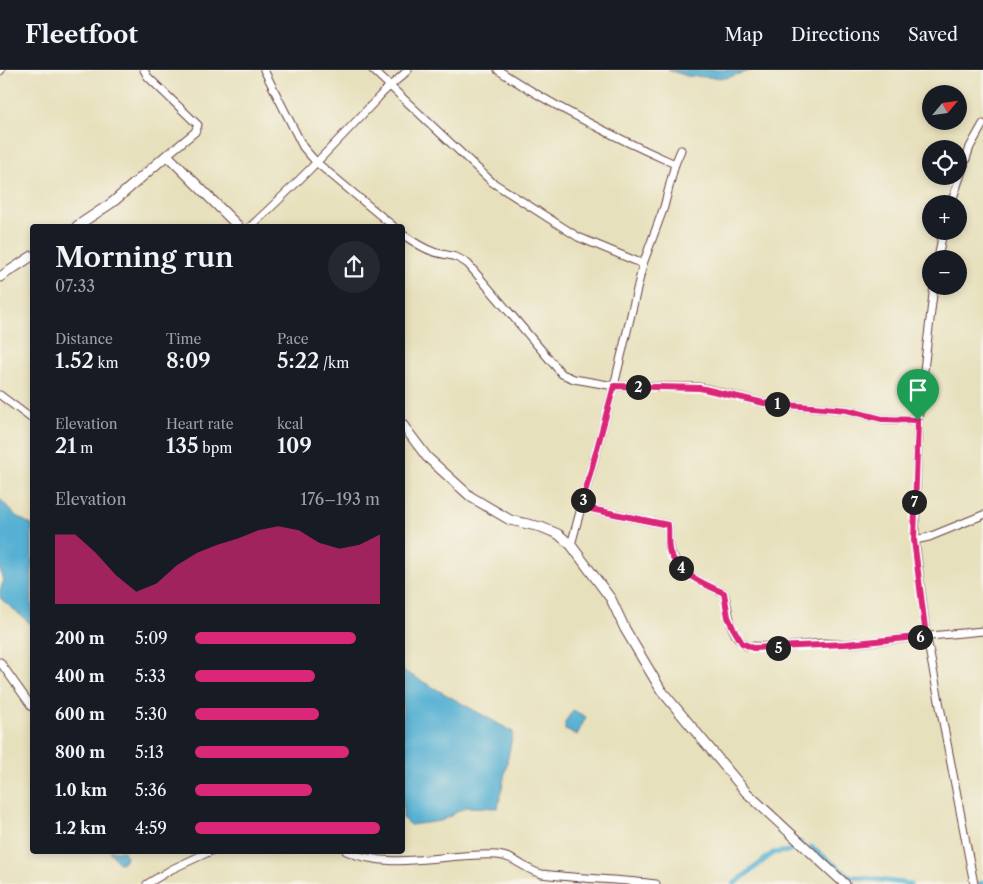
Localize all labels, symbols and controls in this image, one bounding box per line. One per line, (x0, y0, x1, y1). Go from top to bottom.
text: Fleetfoot (25, 20, 138, 49)
text: Map (724, 24, 763, 46)
text: Directions (791, 24, 880, 46)
text: Saved (908, 24, 958, 46)
north arrow (922, 85, 968, 130)
map controls (922, 85, 967, 295)
button: locate (922, 140, 967, 185)
button: + (922, 195, 967, 240)
text: Morning run (55, 240, 234, 274)
button: share (328, 241, 380, 293)
button: − (922, 250, 967, 295)
text: 07:33 (55, 276, 95, 296)
text: Distance (55, 330, 113, 348)
text: Time (166, 330, 201, 348)
text: Pace (277, 330, 309, 348)
text: 1.52 (55, 348, 94, 373)
text: 8:09 (166, 348, 211, 373)
text: 5:22 (277, 348, 319, 373)
text: km (94, 354, 119, 372)
text: /km (319, 354, 349, 372)
pin (897, 369, 939, 420)
pin: 2 (626, 374, 650, 400)
icon: arrive (904, 376, 932, 404)
text: 2 (634, 378, 643, 396)
pin: 1 (764, 392, 790, 416)
text: 1 (774, 395, 781, 413)
text: Elevation (55, 415, 118, 433)
text: Heart rate (166, 415, 233, 433)
text: kcal (277, 415, 303, 433)
text: 21 (55, 433, 77, 458)
text: 135 (166, 433, 199, 458)
text: 109 (277, 433, 312, 458)
text: m (77, 439, 93, 457)
text: bpm (199, 439, 232, 457)
pin: 3 (570, 488, 596, 512)
text: Elevation (55, 489, 126, 509)
text: 176–193 m (301, 489, 380, 509)
pin: 7 (902, 490, 926, 514)
text: 3 (580, 491, 587, 509)
text: 7 (911, 493, 918, 511)
pin: 4 (668, 556, 694, 580)
text: 4 (677, 559, 686, 577)
pin: 6 (908, 624, 932, 650)
text: 200 m (55, 628, 105, 648)
text: 5:09 (135, 628, 168, 648)
text: 6 (916, 628, 925, 646)
pin: 5 (766, 636, 790, 660)
text: 5 (775, 639, 782, 657)
text: 400 m (55, 666, 105, 686)
text: 5:33 (135, 666, 166, 686)
text: 600 m (55, 704, 105, 724)
text: 5:30 (135, 704, 167, 724)
text: 800 m (55, 742, 105, 762)
text: 5:13 (135, 742, 164, 762)
text: 1.0 km (55, 780, 107, 800)
text: 5:36 (135, 780, 166, 800)
text: 1.2 km (55, 818, 107, 838)
text: 4:59 (135, 818, 167, 838)

